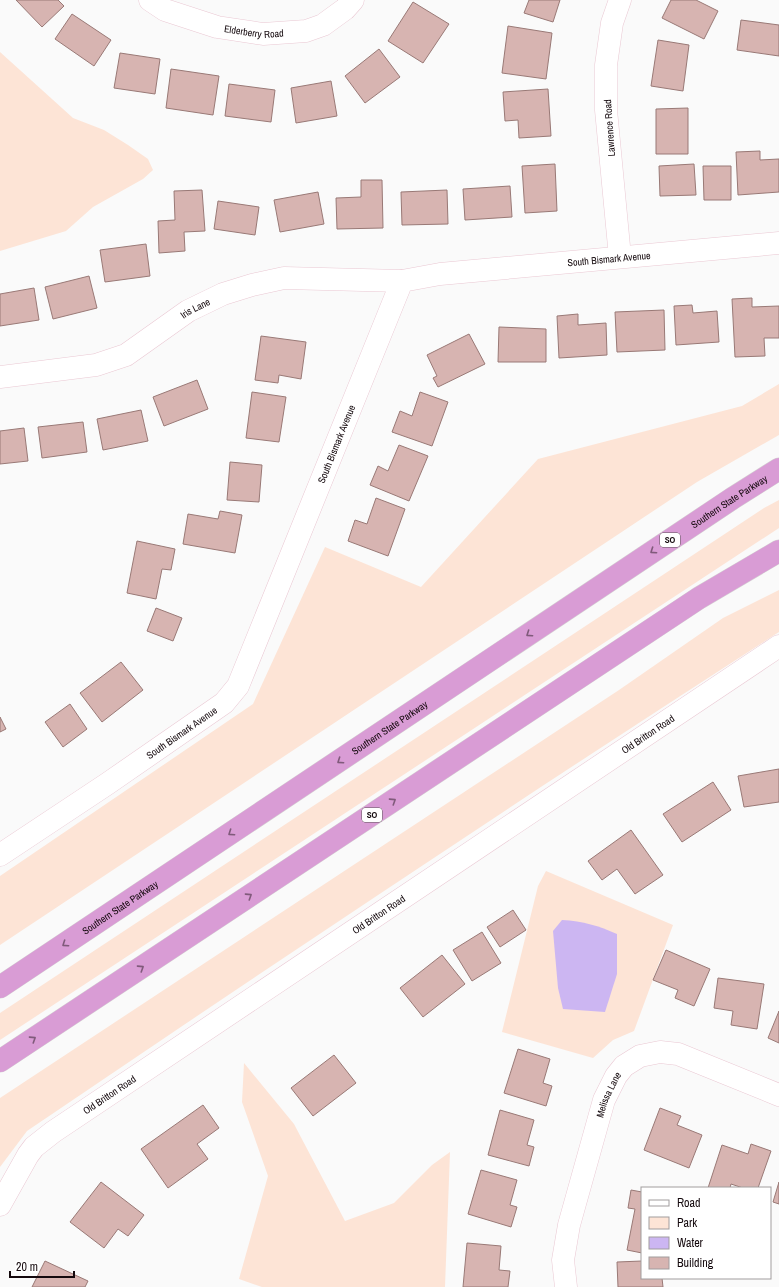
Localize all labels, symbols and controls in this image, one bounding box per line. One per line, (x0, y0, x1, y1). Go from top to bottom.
street label: Elderberry Road (223, 22, 284, 41)
street label: Lawrence Road (601, 99, 618, 157)
street label: South Bismark Avenue (567, 249, 652, 269)
street label: Iris Lane (178, 295, 213, 322)
street label: South Bismark Avenue (315, 403, 358, 485)
street label: Southern State Parkway (689, 472, 771, 531)
road number: SO (660, 533, 680, 547)
one-way arrow (650, 547, 657, 554)
one-way arrow (526, 629, 533, 637)
street label: Southern State Parkway (349, 697, 431, 758)
street label: South Bismark Avenue (144, 704, 220, 762)
street label: Old Britton Road (619, 712, 677, 757)
one-way arrow (337, 756, 344, 763)
one-way arrow (389, 798, 396, 806)
road number: SO (362, 808, 382, 822)
one-way arrow (229, 828, 236, 835)
street label: Southern State Parkway (80, 877, 161, 937)
street label: Old Britton Road (350, 892, 408, 937)
one-way arrow (245, 894, 252, 901)
one-way arrow (62, 939, 69, 947)
one-way arrow (137, 965, 144, 972)
one-way arrow (28, 1037, 35, 1044)
street label: Melissa Lane (593, 1069, 624, 1119)
street label: Old Britton Road (80, 1072, 138, 1117)
legend (641, 1187, 771, 1279)
text: Road (677, 1195, 701, 1211)
text: Park (677, 1215, 697, 1231)
text: Water (677, 1235, 704, 1251)
scale bar (10, 1253, 74, 1279)
text: Building (677, 1255, 714, 1271)
text: 20 m (16, 1259, 38, 1275)

